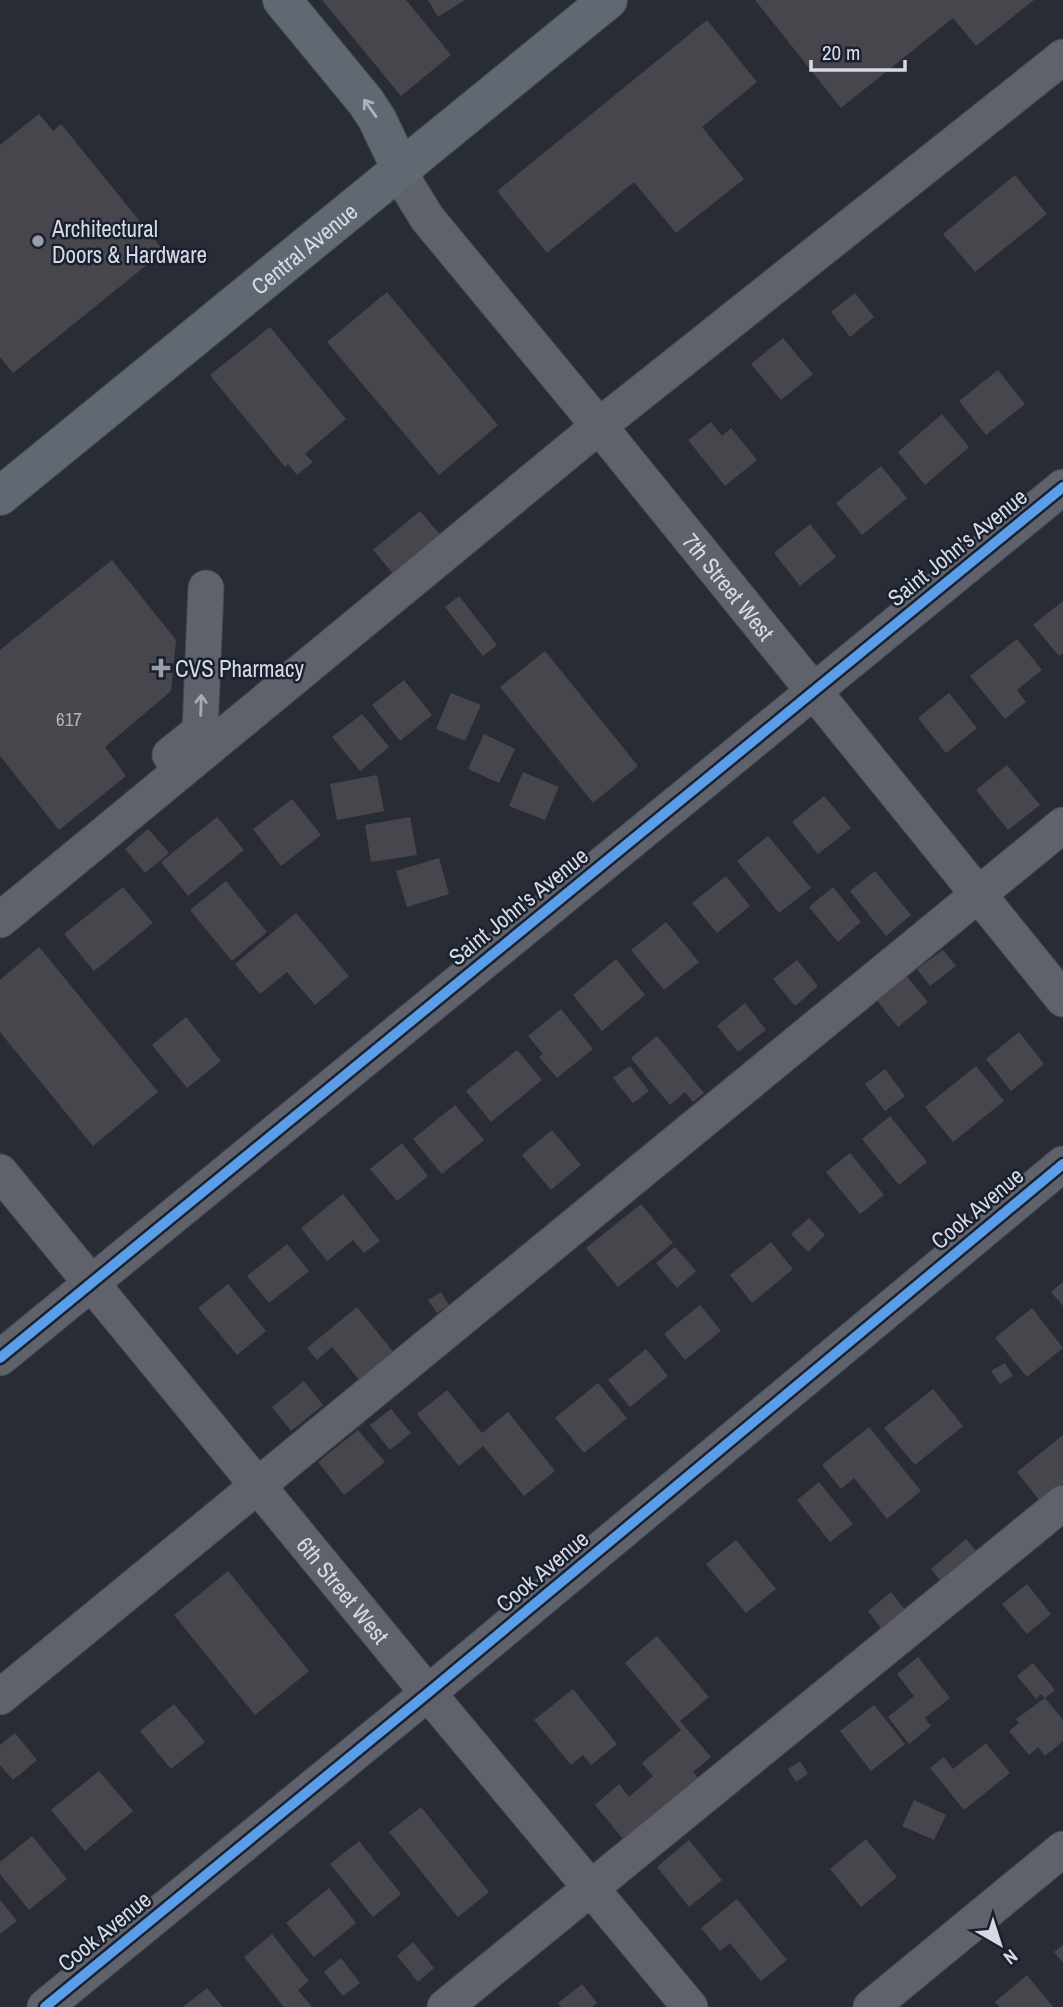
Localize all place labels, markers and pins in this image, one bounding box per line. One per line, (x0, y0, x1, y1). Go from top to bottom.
place label: Architectural Doors & Hardware (51, 213, 207, 270)
marker: Architectural Doors & Hardware (30, 233, 46, 249)
place label: CVS Pharmacy (175, 653, 304, 684)
marker: CVS Pharmacy (153, 660, 169, 676)

